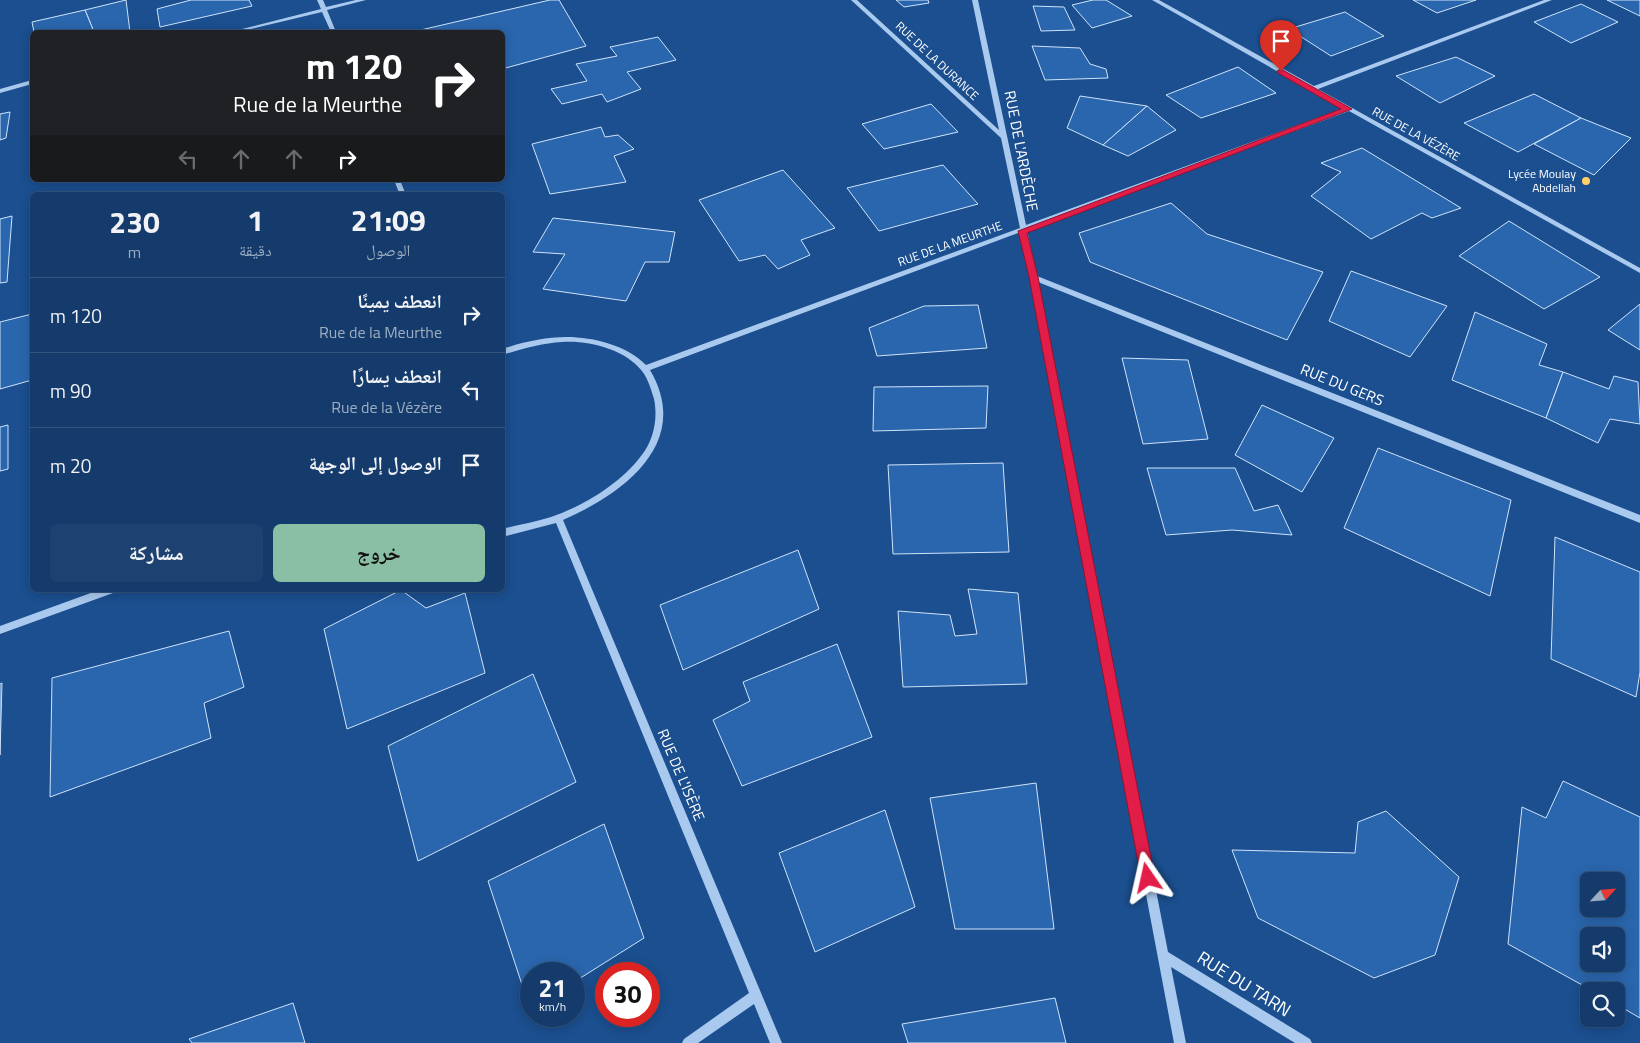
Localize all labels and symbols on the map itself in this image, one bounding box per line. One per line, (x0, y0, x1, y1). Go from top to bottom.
street label: RUE DE LA DURANCE (891, 17, 984, 105)
pin (1260, 20, 1302, 71)
street label: RUE DE L'ARDÈCHE (998, 88, 1044, 213)
street label: RUE DE LA VÉZÈRE (1369, 102, 1464, 166)
place label: Lycée Moulay Abdellah (1508, 164, 1576, 197)
marker: Lycée Moulay Abdellah (1580, 175, 1592, 187)
street label: RUE DE LA MEURTHE (895, 216, 1005, 271)
street label: RUE DU GERS (1297, 357, 1387, 412)
street label: RUE DE L'ISÈRE (652, 725, 711, 825)
position arrow (1121, 851, 1173, 903)
north arrow (1580, 872, 1625, 918)
street label: RUE DU TARN (1192, 944, 1297, 1023)
speed limit sign: 30 (595, 962, 660, 1027)

